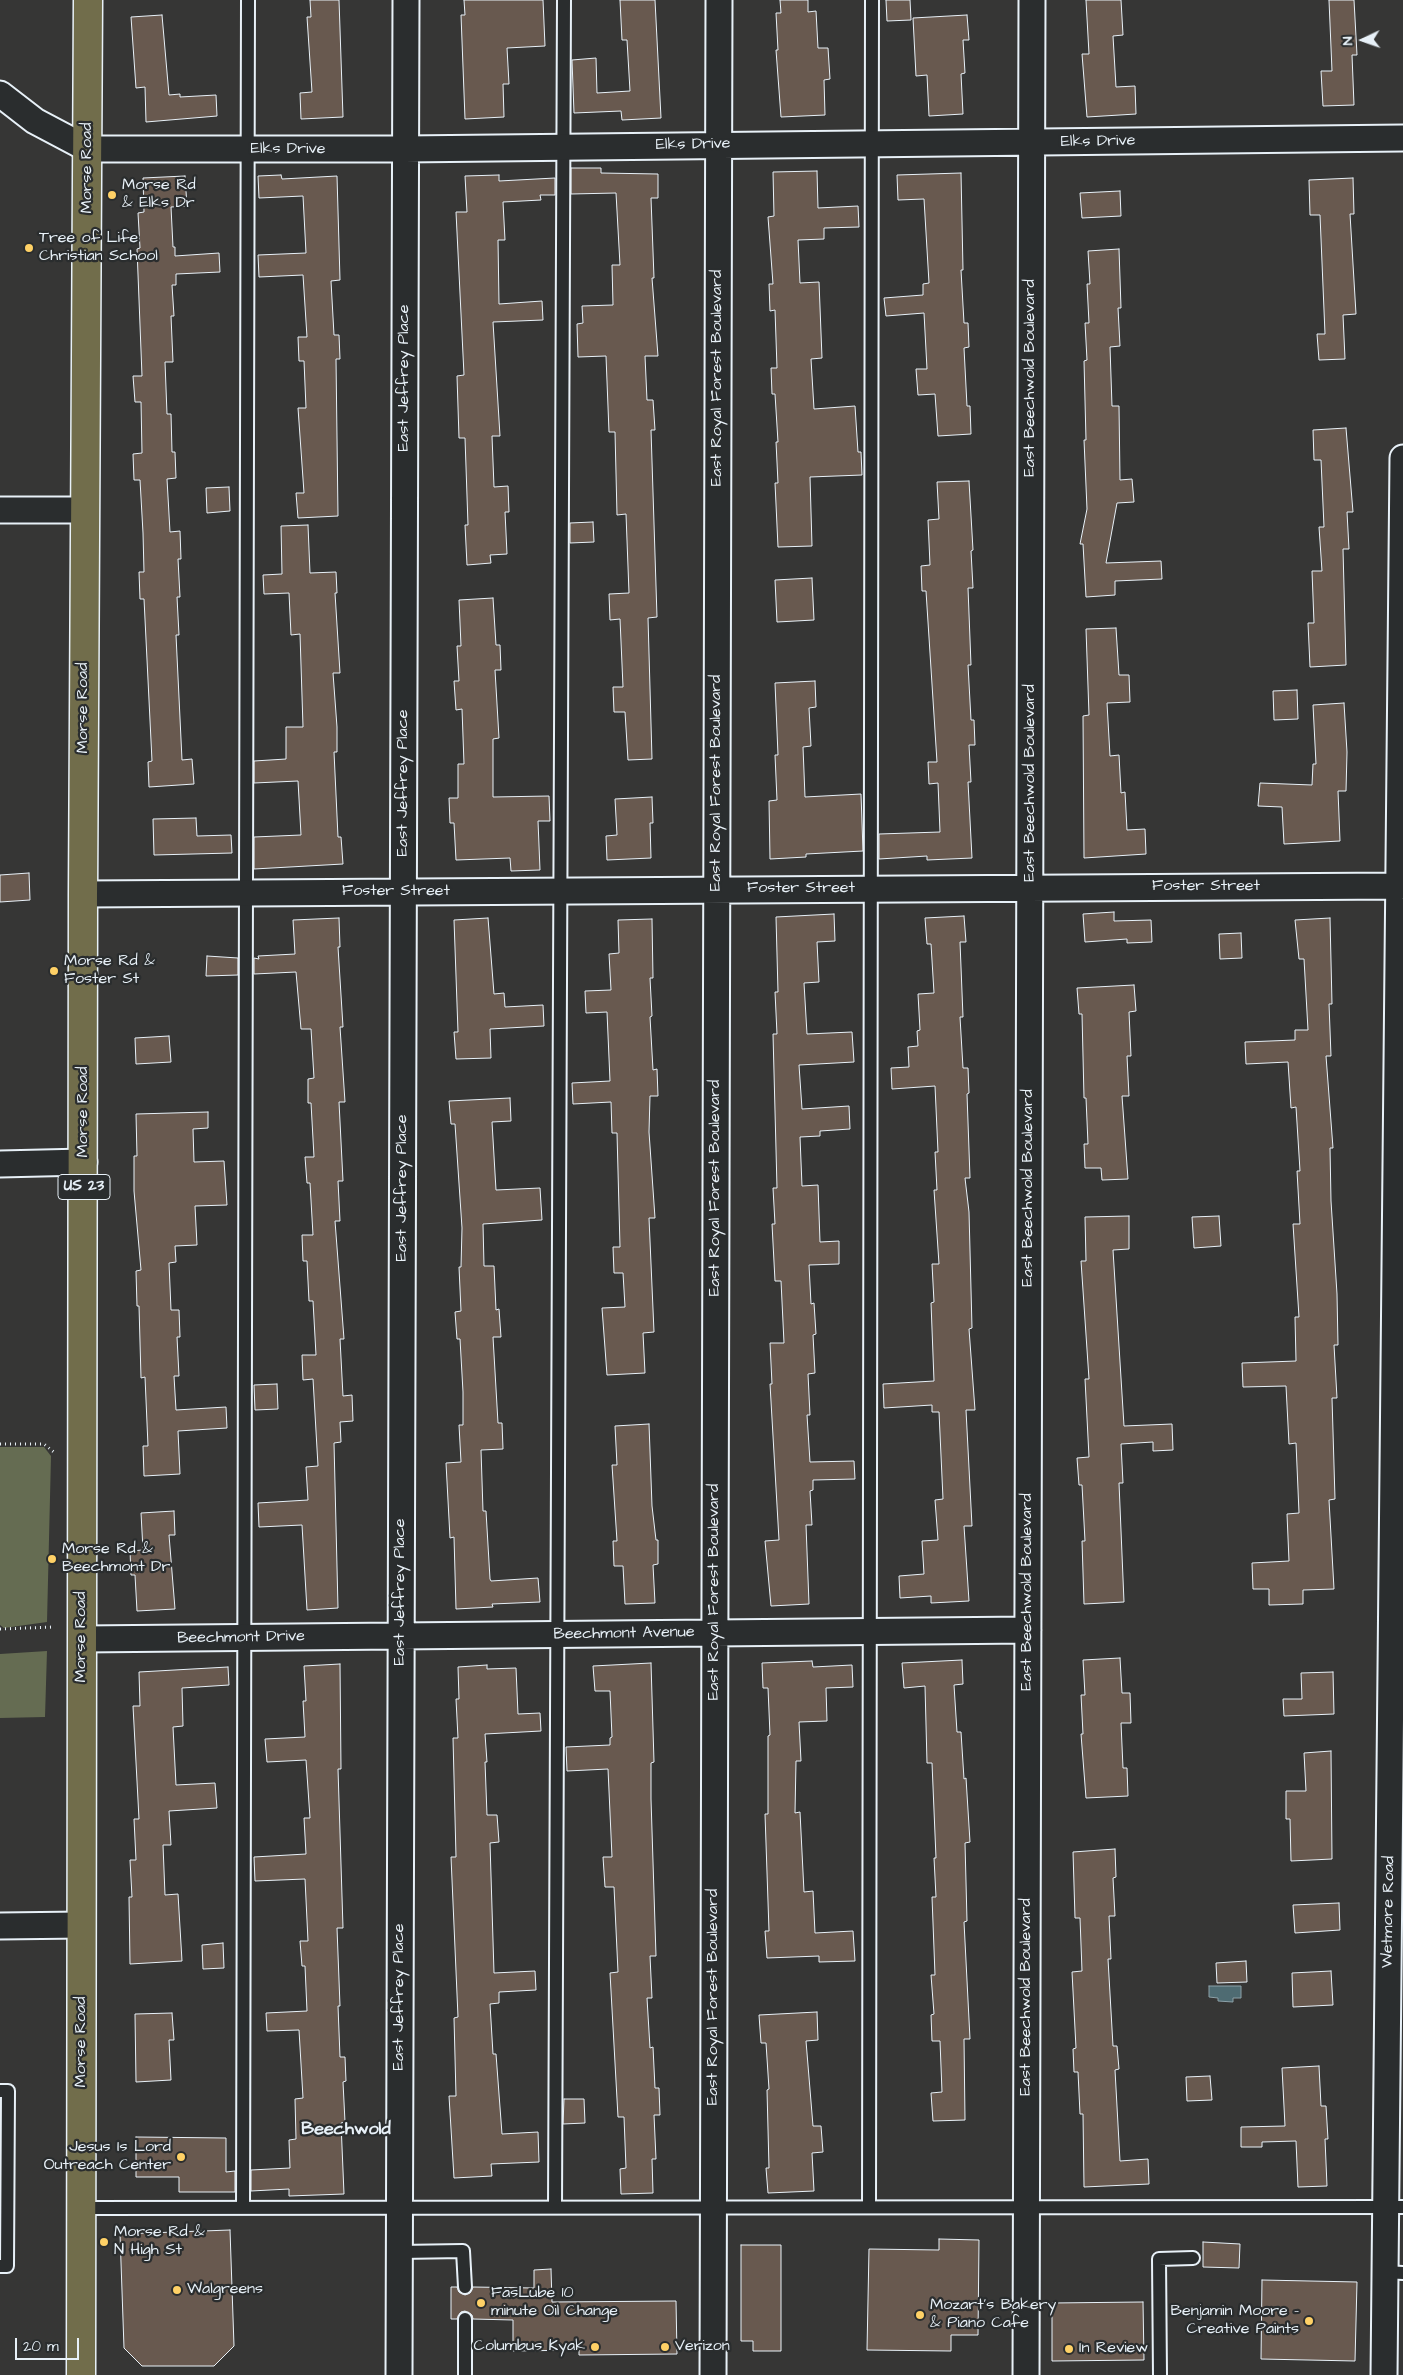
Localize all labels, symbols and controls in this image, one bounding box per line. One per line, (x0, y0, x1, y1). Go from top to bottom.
north arrow (1338, 15, 1388, 65)
text: N (1338, 36, 1358, 46)
street label: Morse Road (78, 123, 98, 213)
street label: Elks Drive (1060, 132, 1136, 152)
street label: Elks Drive (655, 135, 731, 155)
street label: Elks Drive (251, 140, 325, 160)
place label: Morse Rd & Elks Dr (122, 176, 196, 214)
marker: Morse Rd & Elks Dr (106, 189, 118, 201)
place label: Tree of Life Christian School (39, 229, 158, 267)
marker: Tree of Life Christian School (23, 242, 35, 254)
street label: East Royal Forest Boulevard (708, 270, 728, 486)
street label: East Beechwold Boulevard (1021, 279, 1041, 477)
street label: East Jeffrey Place (395, 305, 415, 451)
street label: Morse Road (74, 663, 94, 753)
street label: East Royal Forest Boulevard (707, 675, 727, 891)
street label: East Beechwold Boulevard (1021, 684, 1041, 882)
street label: East Jeffrey Place (394, 710, 414, 856)
street label: Foster Street (1152, 877, 1260, 897)
street label: Foster Street (747, 879, 855, 899)
street label: Foster Street (342, 882, 450, 902)
place label: Morse Rd & Foster St (64, 952, 155, 990)
marker: Morse Rd & Foster St (48, 965, 60, 977)
street label: Morse Road (74, 1067, 94, 1157)
street label: East Royal Forest Boulevard (706, 1080, 726, 1296)
street label: East Beechwold Boulevard (1019, 1089, 1039, 1287)
street label: East Jeffrey Place (393, 1115, 413, 1261)
road number: US 23 (58, 1174, 110, 1200)
street label: East Royal Forest Boulevard (705, 1484, 725, 1700)
street label: East Beechwold Boulevard (1018, 1493, 1038, 1691)
street label: East Jeffrey Place (391, 1519, 411, 1665)
place label: Morse Rd & Beechmont Dr (62, 1540, 170, 1578)
marker: Morse Rd & Beechmont Dr (46, 1553, 58, 1565)
street label: Morse Road (72, 1592, 92, 1682)
street label: Beechmont Avenue (553, 1623, 695, 1645)
street label: Beechmont Drive (177, 1627, 305, 1649)
street label: Wetmore Road (1378, 1856, 1400, 1968)
street label: East Royal Forest Boulevard (704, 1889, 724, 2105)
street label: East Beechwold Boulevard (1017, 1898, 1037, 2096)
street label: East Jeffrey Place (390, 1924, 410, 2070)
street label: Morse Road (72, 1997, 92, 2087)
district label: Beechwold (301, 2119, 391, 2141)
place label: Jesus Is Lord Outreach Center (44, 2138, 171, 2176)
marker: Jesus Is Lord Outreach Center (175, 2151, 187, 2163)
place label: Morse Rd & N High St (114, 2223, 205, 2261)
marker: Morse Rd & N High St (98, 2236, 110, 2248)
place label: Walgreens (187, 2280, 263, 2300)
marker: Walgreens (171, 2284, 183, 2296)
place label: FasLube 10 minute Oil Change (491, 2284, 618, 2322)
place label: Mozart's Bakery & Piano Cafe (930, 2296, 1056, 2334)
marker: FasLube 10 minute Oil Change (475, 2297, 487, 2309)
place label: Benjamin Moore - Creative Paints (1171, 2302, 1299, 2340)
marker: Mozart's Bakery & Piano Cafe (914, 2309, 926, 2321)
marker: Benjamin Moore - Creative Paints (1303, 2315, 1315, 2327)
scale bar (18, 2328, 81, 2360)
text: 20 m (23, 2336, 59, 2357)
place label: Columbus Kyak (474, 2337, 585, 2357)
place label: Verizon (675, 2337, 730, 2357)
place label: In Review (1079, 2339, 1148, 2359)
marker: Columbus Kyak (589, 2341, 601, 2353)
marker: Verizon (659, 2341, 671, 2353)
marker: In Review (1063, 2343, 1075, 2355)

